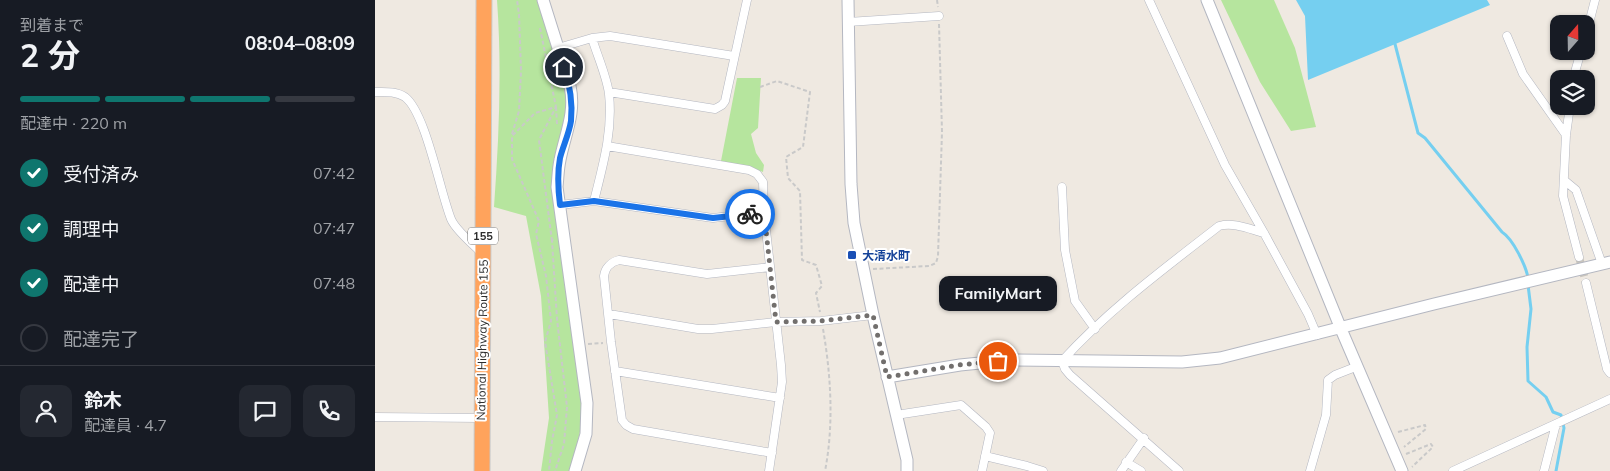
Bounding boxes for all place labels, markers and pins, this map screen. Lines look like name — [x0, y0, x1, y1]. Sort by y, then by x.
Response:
pin — [543, 46, 585, 88]
place label: 大清水町 — [862, 248, 910, 263]
marker: 大清水町 — [846, 249, 858, 261]
callout: FamilyMart — [939, 276, 1057, 311]
pin — [977, 340, 1019, 382]

